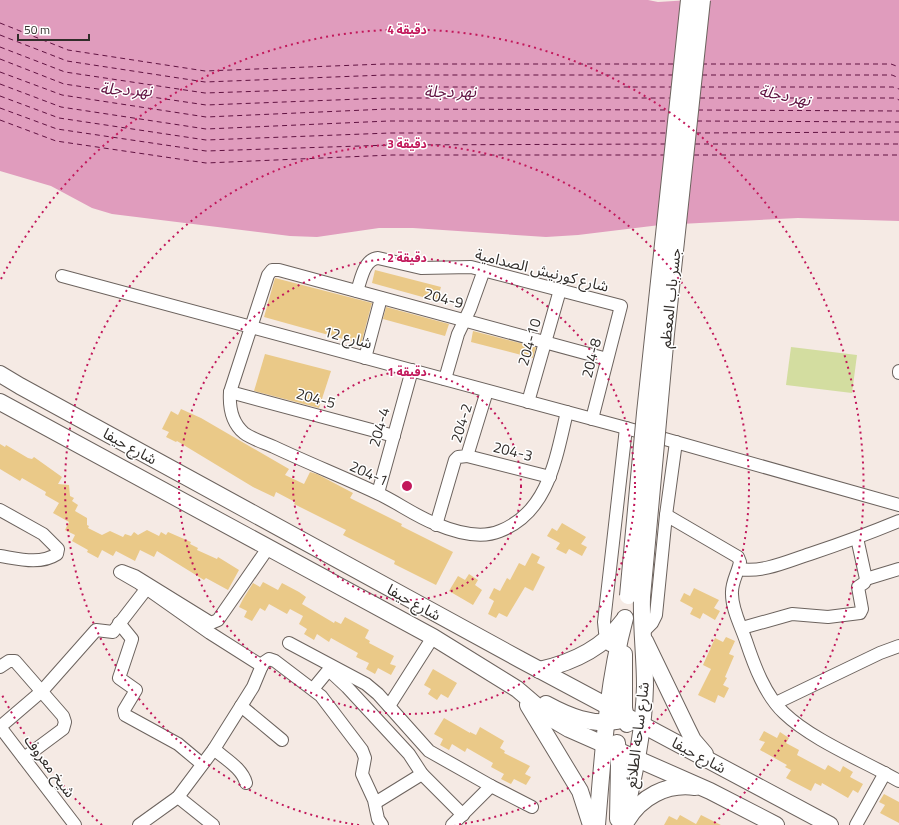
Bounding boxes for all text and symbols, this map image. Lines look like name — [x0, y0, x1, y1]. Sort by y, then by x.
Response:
scale bar — [18, 16, 89, 42]
text: 50 m — [24, 20, 50, 39]
text: 4 دقيقة — [387, 20, 427, 39]
water label: نهر دجلة — [99, 76, 154, 102]
water label: نهر دجلة — [757, 78, 814, 112]
water label: نهر دجلة — [424, 79, 477, 103]
text: 3 دقيقة — [387, 134, 427, 153]
street label: شارع كورنيش الصدامية — [473, 242, 611, 299]
street label: جسر باب المعظم — [653, 247, 687, 349]
text: 2 دقيقة — [387, 248, 427, 267]
street label: 204-9 — [422, 282, 466, 314]
street label: 204-10 — [511, 315, 547, 369]
street label: شارع 12 — [321, 320, 375, 356]
street label: 204-8 — [575, 336, 607, 380]
text: 1 دقيقة — [387, 362, 427, 381]
street label: 204-5 — [294, 382, 338, 414]
street label: 204-2 — [444, 400, 478, 446]
street label: 204-4 — [362, 405, 396, 449]
street label: شارع حيفا — [98, 422, 161, 471]
street label: 204-3 — [491, 435, 535, 467]
street label: 204-1 — [346, 454, 392, 492]
centre of rings — [400, 479, 414, 493]
street label: شارع حيفا — [382, 578, 445, 627]
street label: شارع ساحه الطلائع — [619, 680, 656, 790]
street label: شیخ معروف — [18, 730, 81, 803]
street label: شارع حيفا — [667, 731, 731, 780]

